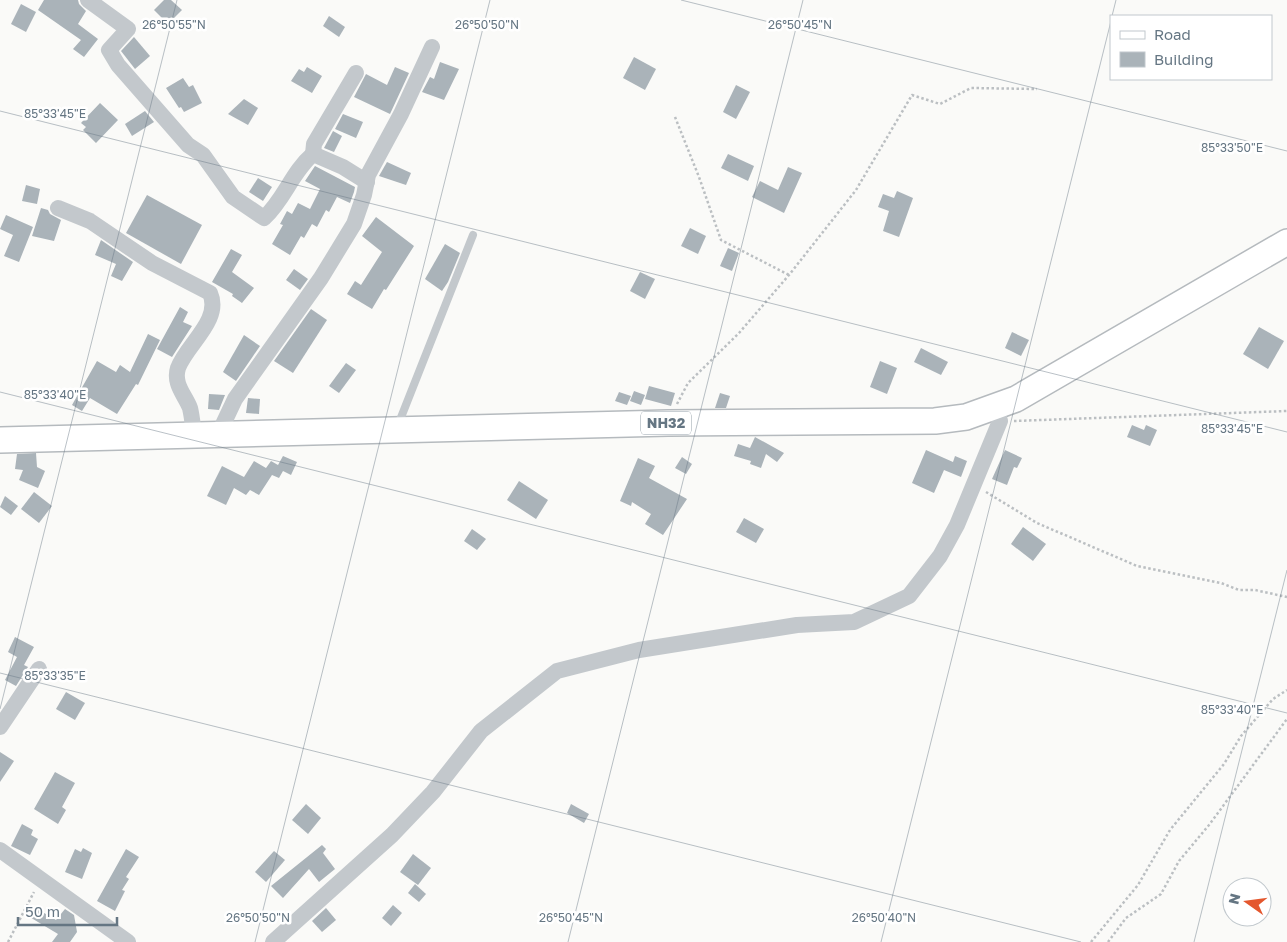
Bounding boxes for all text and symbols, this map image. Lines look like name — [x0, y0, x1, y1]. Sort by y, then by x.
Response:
legend — [1110, 15, 1272, 80]
text: 26°50'55"N — [142, 17, 206, 32]
text: 26°50'50"N — [455, 17, 519, 32]
text: 26°50'45"N — [768, 17, 832, 32]
text: Road — [1154, 25, 1191, 43]
text: Building — [1154, 50, 1214, 68]
text: 85°33'45"E — [24, 106, 86, 121]
text: 85°33'50"E — [1201, 140, 1263, 155]
text: 85°33'40"E — [24, 387, 86, 402]
road number: NH32 — [641, 412, 691, 434]
text: 85°33'45"E — [1201, 421, 1263, 436]
text: 85°33'35"E — [24, 668, 86, 683]
text: 85°33'40"E — [1201, 702, 1263, 717]
north arrow — [1222, 877, 1272, 927]
text: N — [1224, 892, 1243, 906]
scale bar — [18, 894, 116, 926]
text: 50 m — [25, 902, 60, 920]
text: 26°50'50"N — [226, 910, 290, 925]
text: 26°50'45"N — [539, 910, 603, 925]
text: 26°50'40"N — [852, 910, 916, 925]

